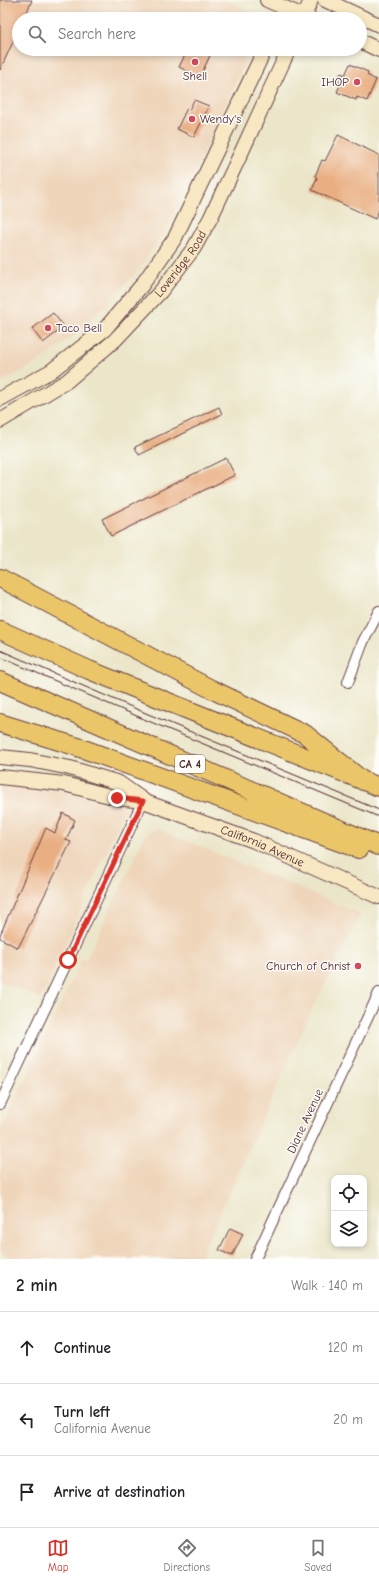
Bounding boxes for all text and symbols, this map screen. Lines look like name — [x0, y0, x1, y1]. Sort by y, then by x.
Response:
search box — [12, 12, 367, 56]
icon: search — [26, 23, 48, 45]
text: Search here — [58, 25, 136, 43]
marker: Shell — [190, 57, 200, 67]
place label: Shell — [183, 69, 207, 83]
place label: IHOP — [321, 75, 349, 89]
marker: IHOP — [352, 77, 362, 87]
place label: Wendy's — [200, 112, 241, 126]
marker: Wendy's — [187, 114, 197, 124]
street label: Loveridge Road — [152, 228, 209, 300]
place label: Taco Bell — [56, 321, 102, 335]
marker: Taco Bell — [43, 323, 53, 333]
road number: CA 4 — [175, 755, 205, 773]
route end — [108, 789, 126, 807]
street label: California Avenue — [219, 823, 306, 870]
route start — [59, 951, 77, 969]
place label: Church of Christ — [266, 959, 351, 973]
marker: Church of Christ — [353, 961, 363, 971]
street label: Diane Avenue — [284, 1086, 326, 1156]
map controls — [331, 1175, 367, 1247]
button: locate — [331, 1175, 367, 1211]
button: layers — [331, 1211, 367, 1247]
text: 2 min — [16, 1276, 57, 1295]
text: Walk · 140 m — [291, 1278, 363, 1293]
icon: ahead — [16, 1337, 38, 1359]
text: Continue — [54, 1339, 111, 1357]
text: 120 m — [328, 1340, 363, 1355]
text: Turn left — [54, 1403, 110, 1421]
icon: left — [16, 1409, 38, 1431]
text: 20 m — [333, 1412, 363, 1427]
text: California Avenue — [54, 1421, 151, 1436]
icon: arrive — [16, 1481, 38, 1503]
text: Arrive at destination — [54, 1483, 185, 1501]
tab: Map — [47, 1537, 69, 1574]
tab: Directions — [163, 1537, 210, 1574]
tab: Saved — [304, 1537, 332, 1574]

